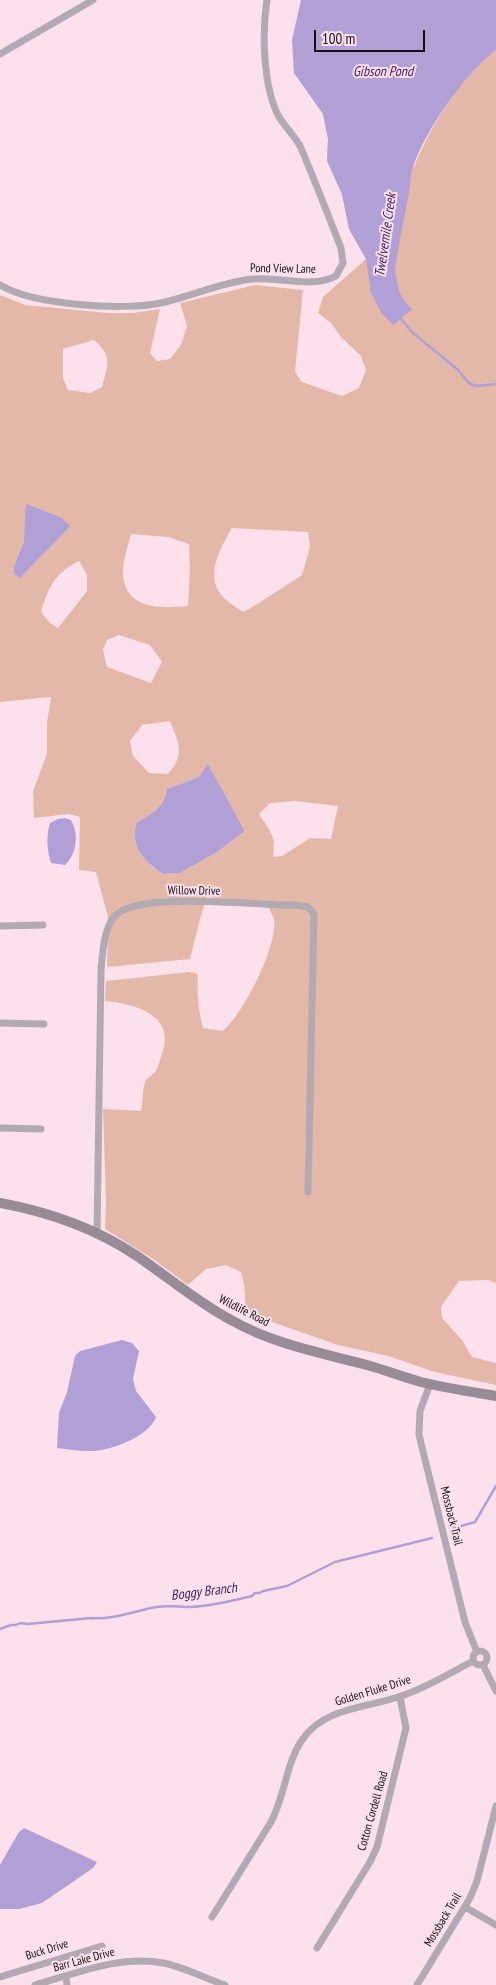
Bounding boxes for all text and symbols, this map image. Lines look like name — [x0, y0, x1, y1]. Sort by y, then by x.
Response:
scale bar — [316, 20, 427, 52]
text: 100 m — [322, 29, 355, 48]
water label: Gibson Pond — [353, 64, 413, 80]
water label: Twelvemile Creek — [372, 192, 400, 278]
street label: Pond View Lane — [250, 261, 316, 277]
street label: Willow Drive — [167, 883, 221, 899]
street label: Wildlife Road — [216, 1292, 272, 1330]
street label: Mossback Trail — [437, 1485, 465, 1547]
water label: Boggy Branch — [170, 1580, 238, 1604]
street label: Golden Fluke Drive — [333, 1673, 413, 1709]
street label: Cotton Cordell Road — [355, 1769, 391, 1853]
street label: Mossback Trail — [421, 1890, 465, 1950]
street label: Buck Drive — [24, 1937, 70, 1963]
street label: Barr Lake Drive — [52, 1945, 116, 1975]

